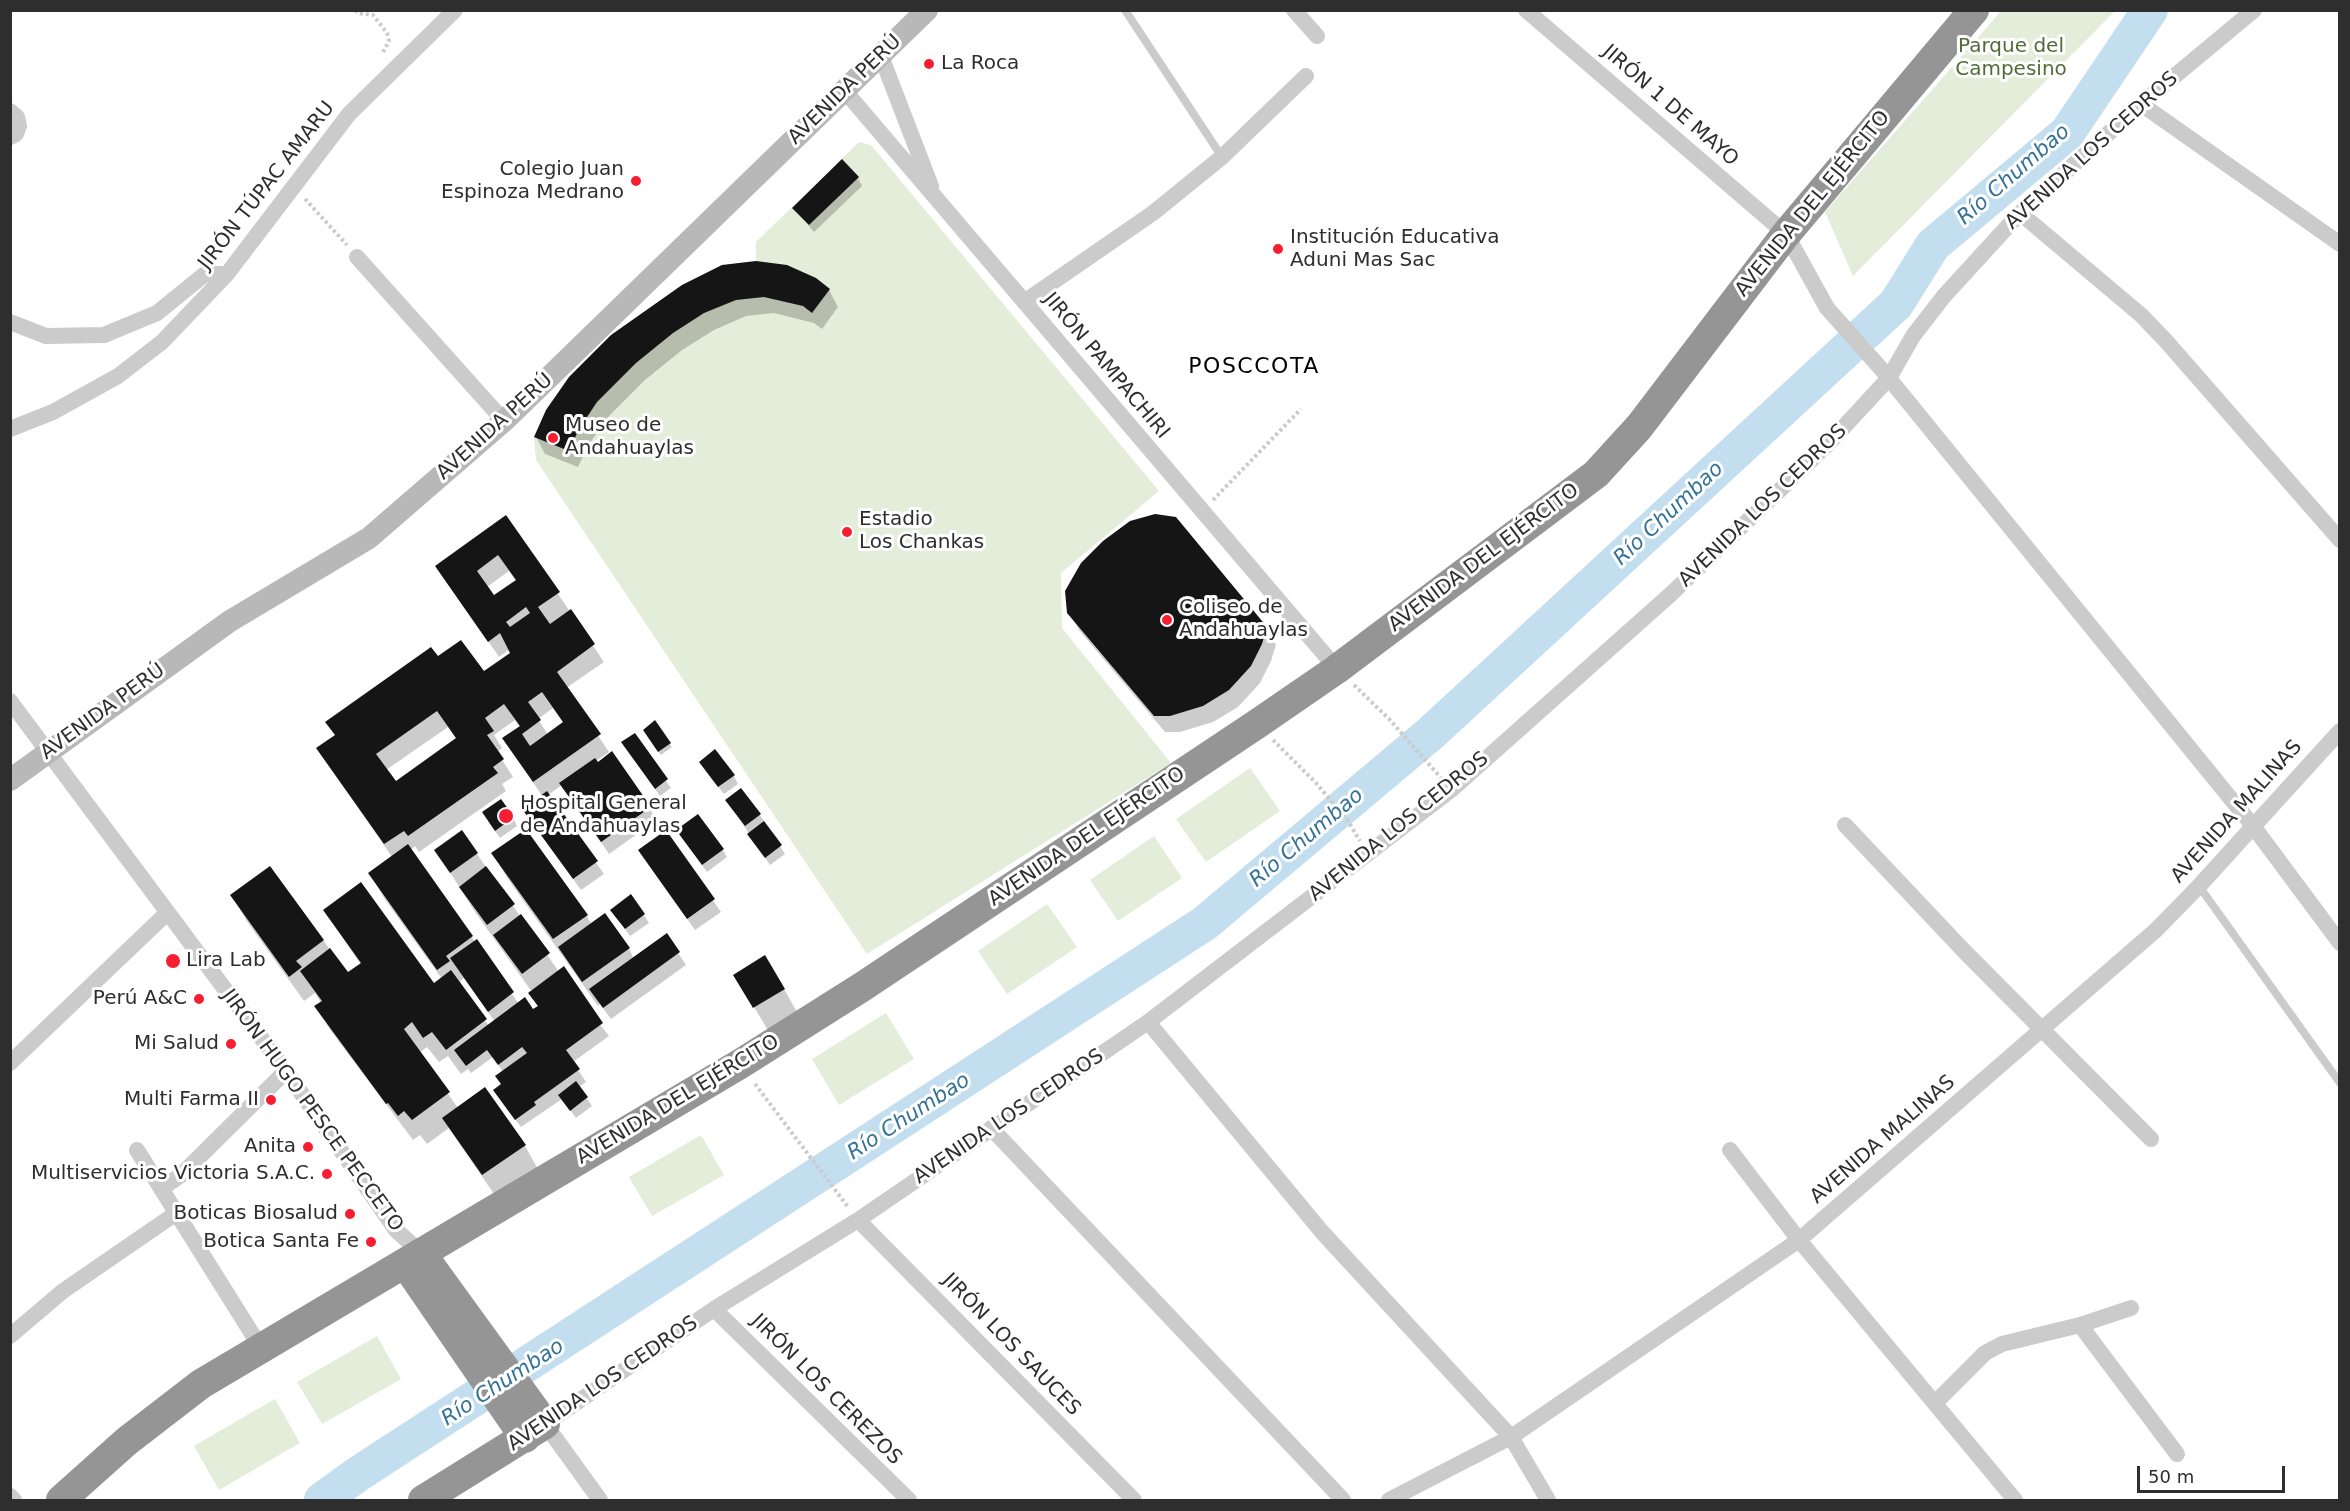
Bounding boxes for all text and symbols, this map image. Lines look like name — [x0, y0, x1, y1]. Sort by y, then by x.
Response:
street label: AVENIDA PERÚ — [783, 30, 907, 150]
park label: Parque del Campesino — [1955, 35, 2067, 82]
street label: JIRÓN 1 DE MAYO — [1597, 40, 1743, 172]
place label: La Roca — [941, 52, 1019, 76]
marker: La Roca — [922, 57, 936, 71]
street label: AVENIDA LOS CEDROS — [2001, 67, 2183, 235]
street label: JIRÓN TÚPAC AMARU — [194, 97, 340, 275]
street label: AVENIDA DEL EJÉRCITO — [1731, 106, 1895, 302]
water label: Río Chumbao — [1953, 119, 2075, 231]
place label: Colegio Juan Espinoza Medrano — [441, 158, 624, 205]
marker: Colegio Juan Espinoza Medrano — [629, 174, 643, 188]
place label: Institución Educativa Aduni Mas Sac — [1290, 226, 1499, 273]
marker: Institución Educativa Aduni Mas Sac — [1271, 242, 1285, 256]
street label: JIRÓN PAMPACHIRI — [1038, 288, 1174, 444]
district label: POSCCOTA — [1188, 354, 1320, 380]
street label: AVENIDA PERÚ — [432, 369, 558, 485]
place label: Museo de Andahuaylas — [565, 414, 694, 461]
street label: AVENIDA LOS CEDROS — [1674, 419, 1852, 593]
marker: Museo de Andahuaylas — [546, 431, 560, 445]
water label: Río Chumbao — [1609, 457, 1729, 571]
street label: AVENIDA DEL EJÉRCITO — [1384, 479, 1584, 637]
place label: Estadio Los Chankas — [859, 508, 984, 555]
marker: Estadio Los Chankas — [840, 525, 854, 539]
place label: Coliseo de Andahuaylas — [1179, 596, 1308, 643]
marker: Coliseo de Andahuaylas — [1160, 613, 1174, 627]
street label: AVENIDA PERÚ — [36, 659, 170, 765]
street label: AVENIDA MALINAS — [2167, 736, 2307, 888]
street label: AVENIDA LOS CEDROS — [1304, 747, 1494, 907]
street label: AVENIDA DEL EJÉRCITO — [984, 762, 1190, 912]
water label: Río Chumbao — [1245, 783, 1369, 893]
place label: Hospital General de Andahuaylas — [520, 792, 687, 839]
marker: Hospital General de Andahuaylas — [497, 807, 515, 825]
place label: Lira Lab — [186, 949, 266, 973]
marker: Lira Lab — [164, 952, 182, 970]
street label: JIRÓN HUGO PESCE PECCETO — [216, 985, 408, 1237]
place label: Perú A&C — [93, 987, 187, 1011]
marker: Perú A&C — [192, 992, 206, 1006]
street label: AVENIDA DEL EJÉRCITO — [572, 1030, 784, 1170]
place label: Mi Salud — [134, 1032, 219, 1056]
marker: Mi Salud — [224, 1037, 238, 1051]
street label: AVENIDA LOS CEDROS — [909, 1044, 1109, 1190]
water label: Río Chumbao — [843, 1068, 975, 1166]
street label: AVENIDA MALINAS — [1806, 1071, 1960, 1209]
place label: Multi Farma II — [124, 1088, 259, 1112]
marker: Multi Farma II — [264, 1093, 278, 1107]
place label: Anita — [244, 1135, 296, 1159]
marker: Anita — [301, 1140, 315, 1154]
place label: Multiservicios Victoria S.A.C. — [31, 1162, 315, 1186]
marker: Multiservicios Victoria S.A.C. — [320, 1167, 334, 1181]
place label: Boticas Biosalud — [173, 1202, 338, 1226]
marker: Boticas Biosalud — [343, 1207, 357, 1221]
place label: Botica Santa Fe — [203, 1230, 359, 1254]
marker: Botica Santa Fe — [364, 1235, 378, 1249]
street label: JIRÓN LOS SAUCES — [937, 1269, 1085, 1421]
street label: JIRÓN LOS CEREZOS — [746, 1310, 906, 1470]
street label: AVENIDA LOS CEDROS — [503, 1311, 703, 1457]
water label: Río Chumbao — [437, 1334, 569, 1432]
scale bar — [2140, 1454, 2288, 1492]
text: 50 m — [2148, 1466, 2194, 1487]

